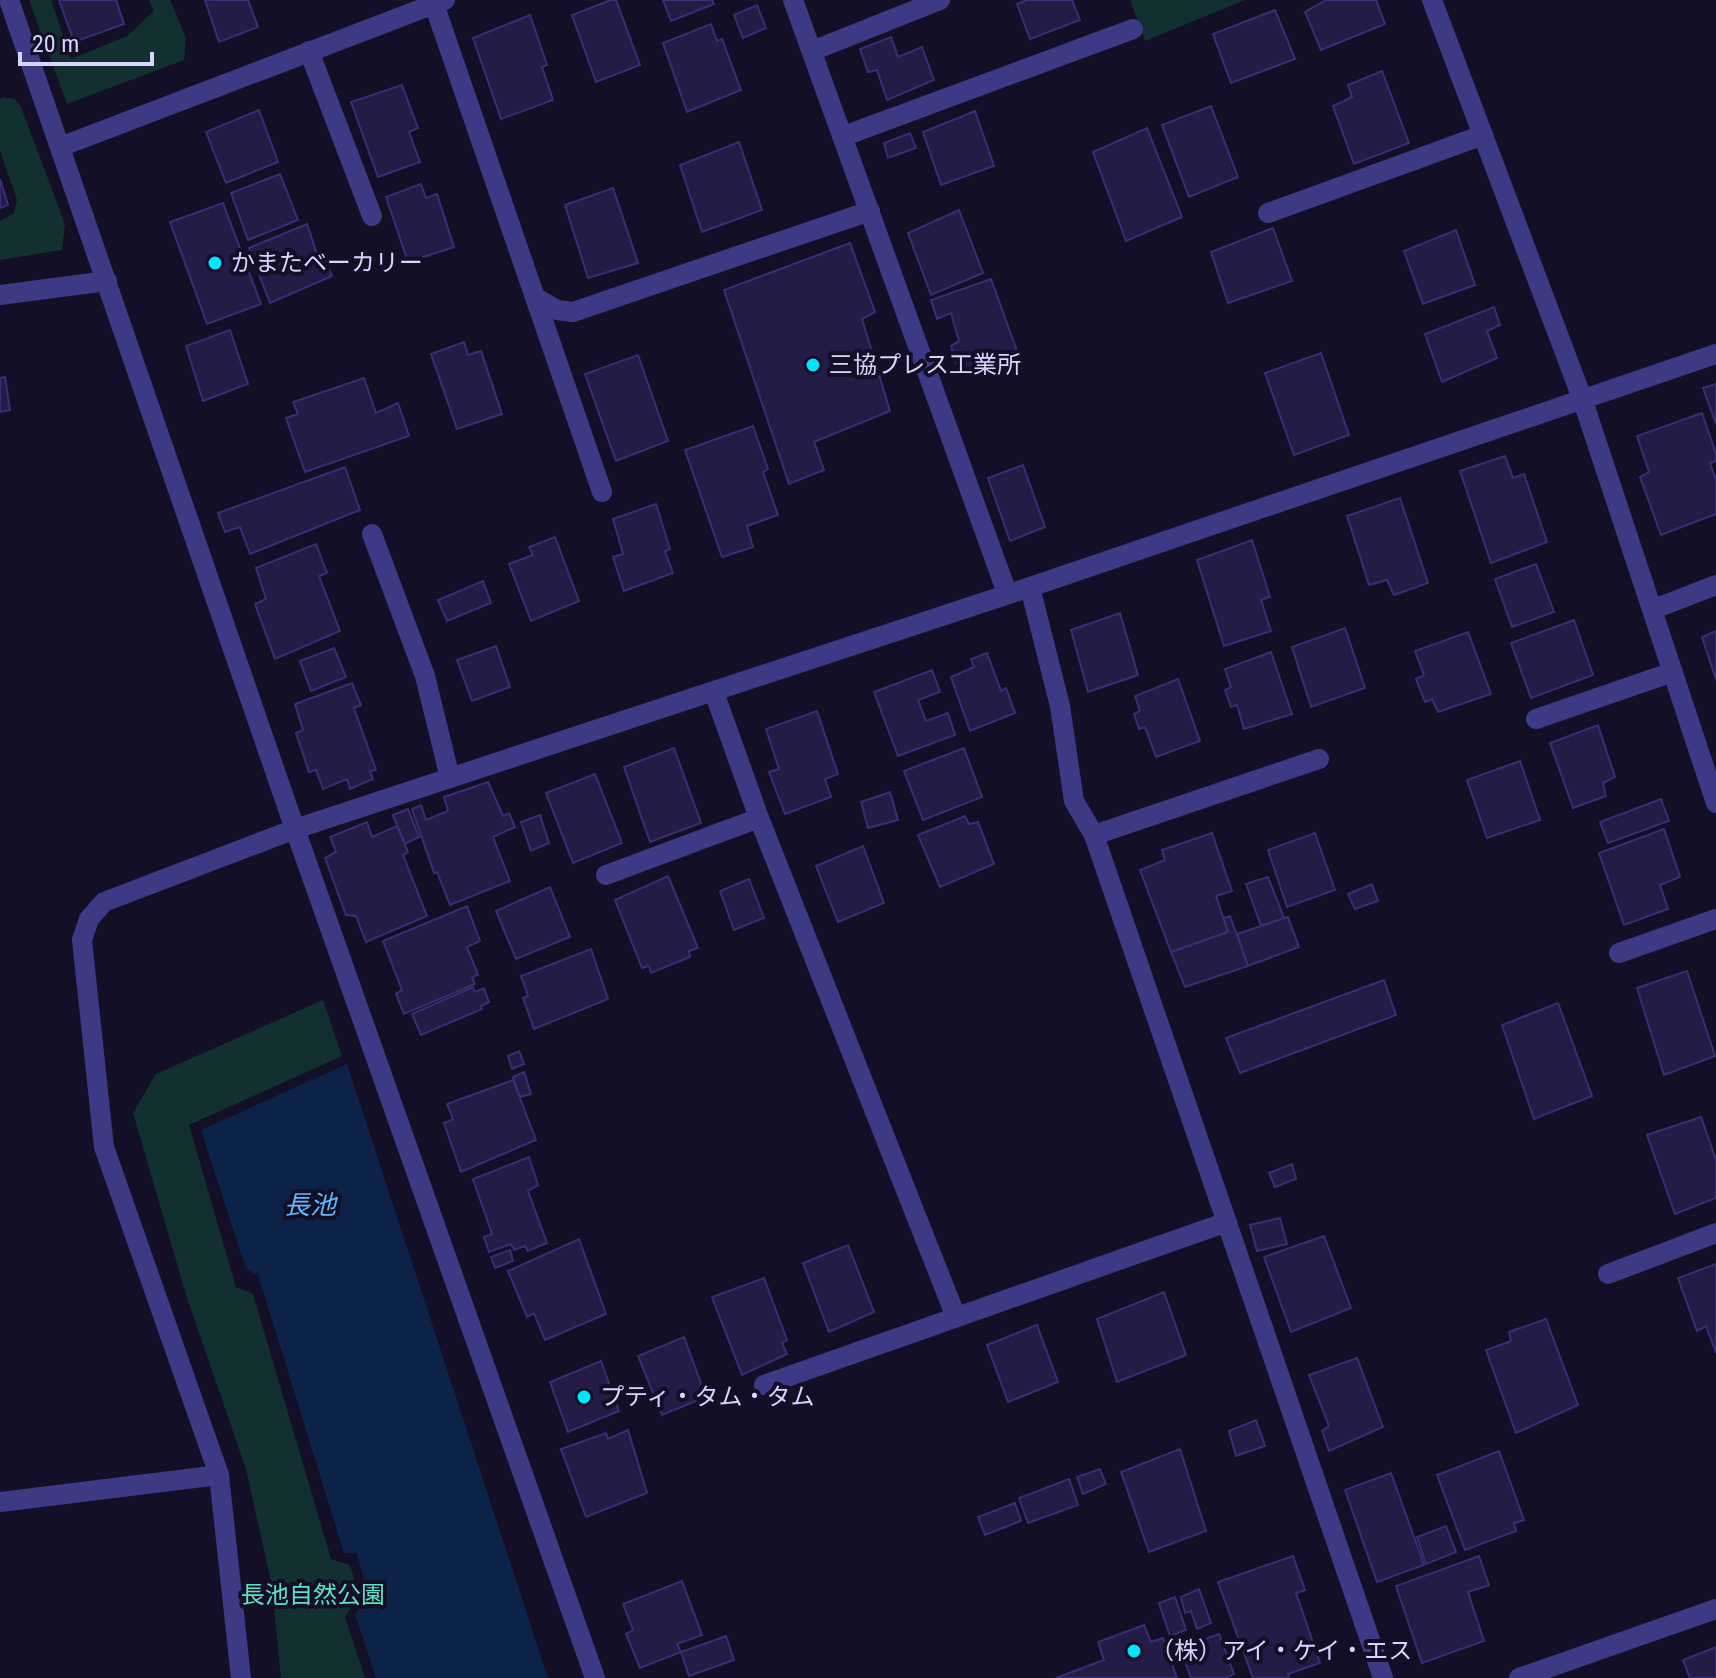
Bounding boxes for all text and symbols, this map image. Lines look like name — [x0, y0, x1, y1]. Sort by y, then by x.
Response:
scale bar — [20, 16, 152, 66]
text: 20 m — [32, 30, 79, 58]
place label: かまたベーカリー — [231, 249, 423, 277]
marker: かまたベーカリー — [206, 254, 224, 272]
place label: 三協プレス工業所 — [829, 351, 1021, 379]
marker: 三協プレス工業所 — [804, 356, 822, 374]
water label: 長池 — [284, 1190, 339, 1220]
place label: プティ・タム・タム — [600, 1383, 815, 1411]
marker: プティ・タム・タム — [575, 1388, 593, 1406]
park label: 長池自然公園 — [241, 1581, 385, 1609]
place label: （株）アイ・ケイ・エス — [1150, 1637, 1412, 1665]
marker: （株）アイ・ケイ・エス — [1125, 1642, 1143, 1660]

